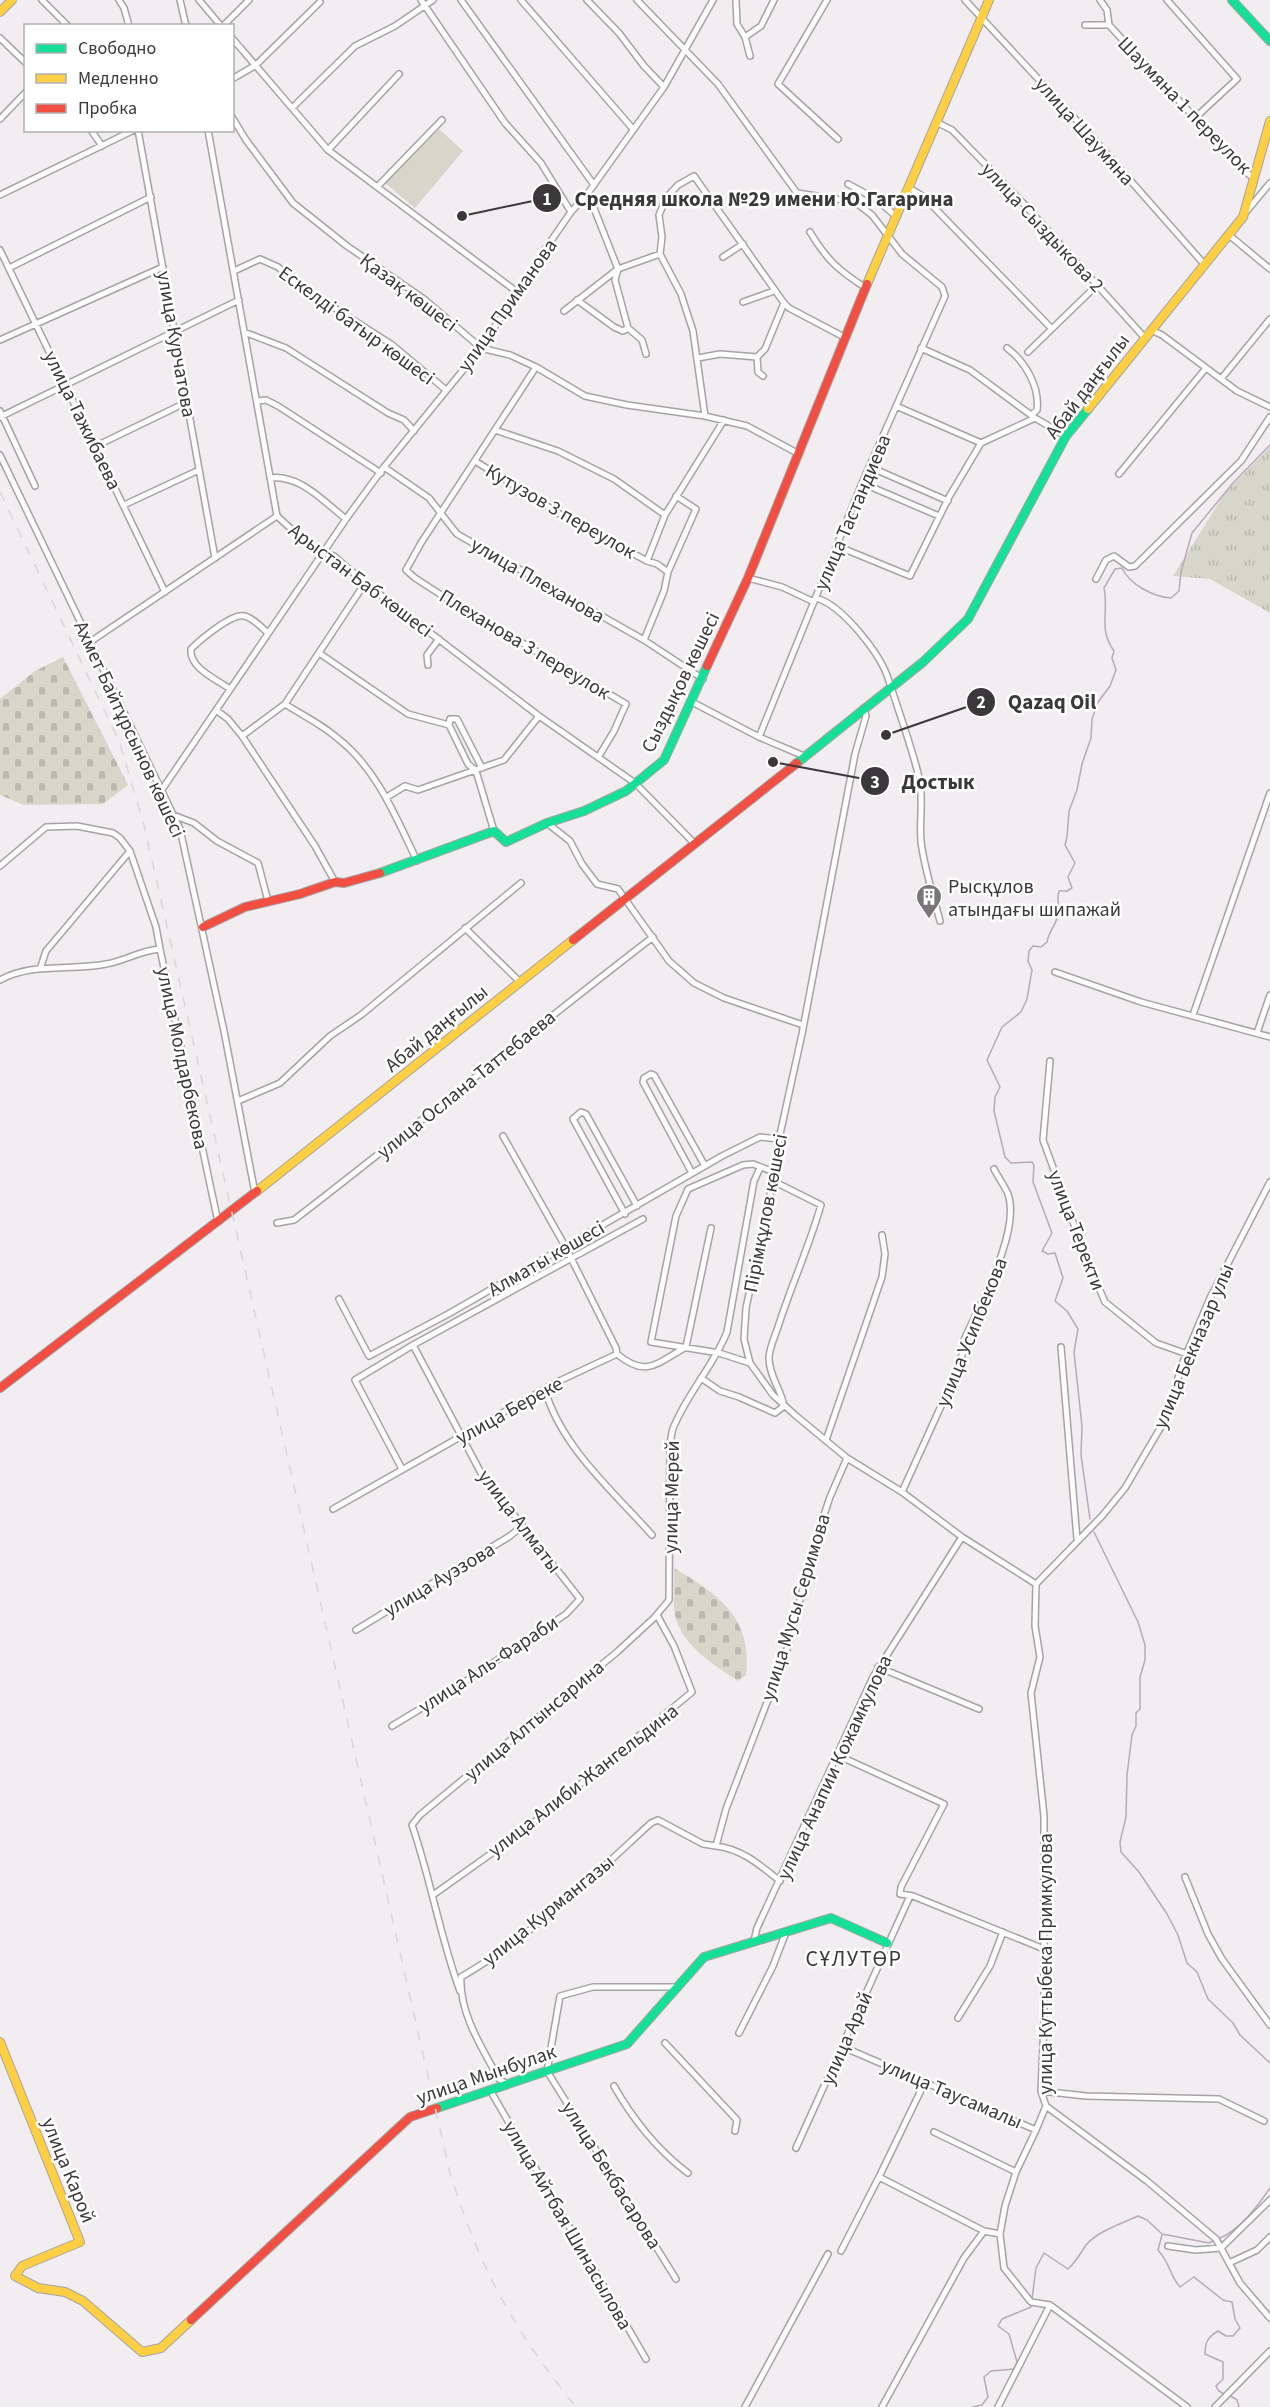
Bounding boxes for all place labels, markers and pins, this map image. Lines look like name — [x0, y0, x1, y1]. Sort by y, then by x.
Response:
callout: Средняя школа №29 имени Ю.Гагарина — [532, 179, 965, 218]
callout: Qazaq Oil — [966, 683, 1108, 722]
callout: Достык — [860, 762, 987, 801]
place label: Рысқұлов атындағы шипажай — [948, 873, 1121, 924]
building icon: Рысқұлов атындағы шипажай — [914, 882, 944, 920]

